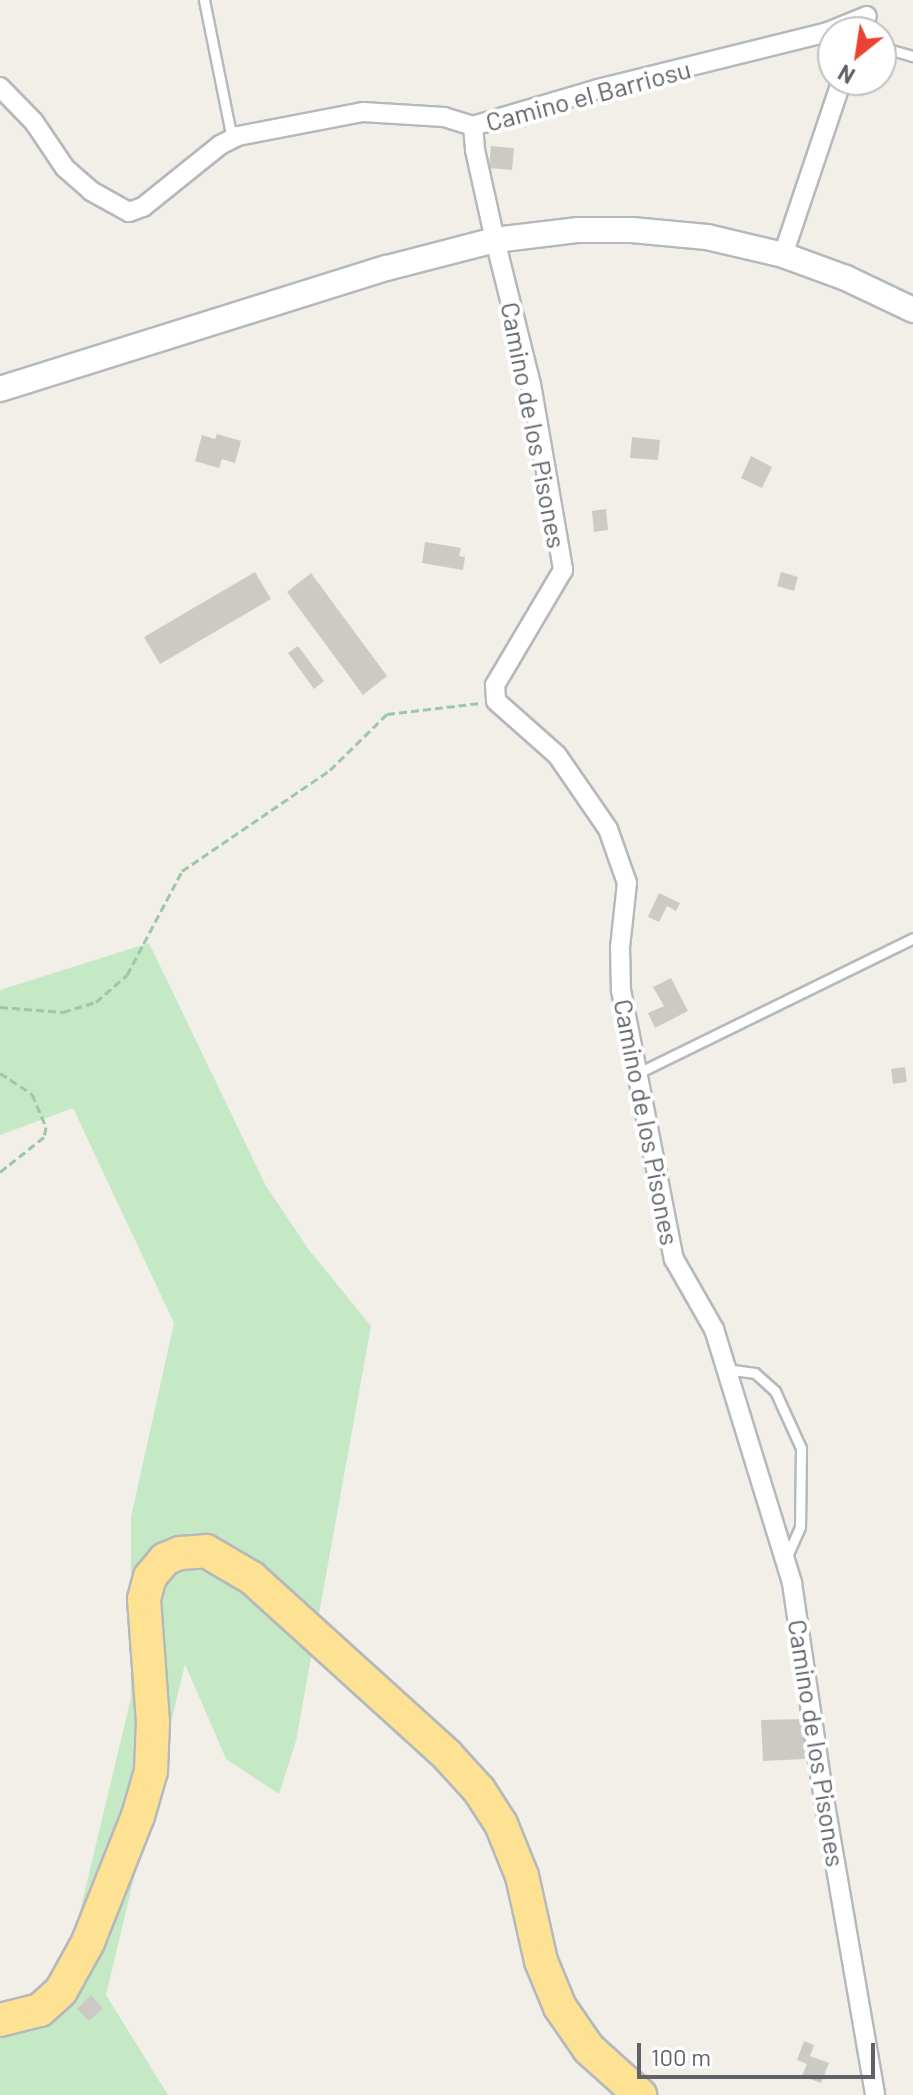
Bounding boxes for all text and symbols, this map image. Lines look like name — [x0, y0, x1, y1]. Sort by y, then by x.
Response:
north arrow — [817, 16, 897, 96]
street label: Camino el Barriosu — [482, 53, 694, 137]
text: N — [833, 60, 859, 90]
street label: Camino de los Pisones — [495, 299, 573, 551]
street label: Camino de los Pisones — [608, 996, 686, 1248]
street label: Camino de los Pisones — [782, 1617, 852, 1869]
scale bar — [641, 2027, 879, 2077]
text: 100 m — [651, 2042, 711, 2071]

